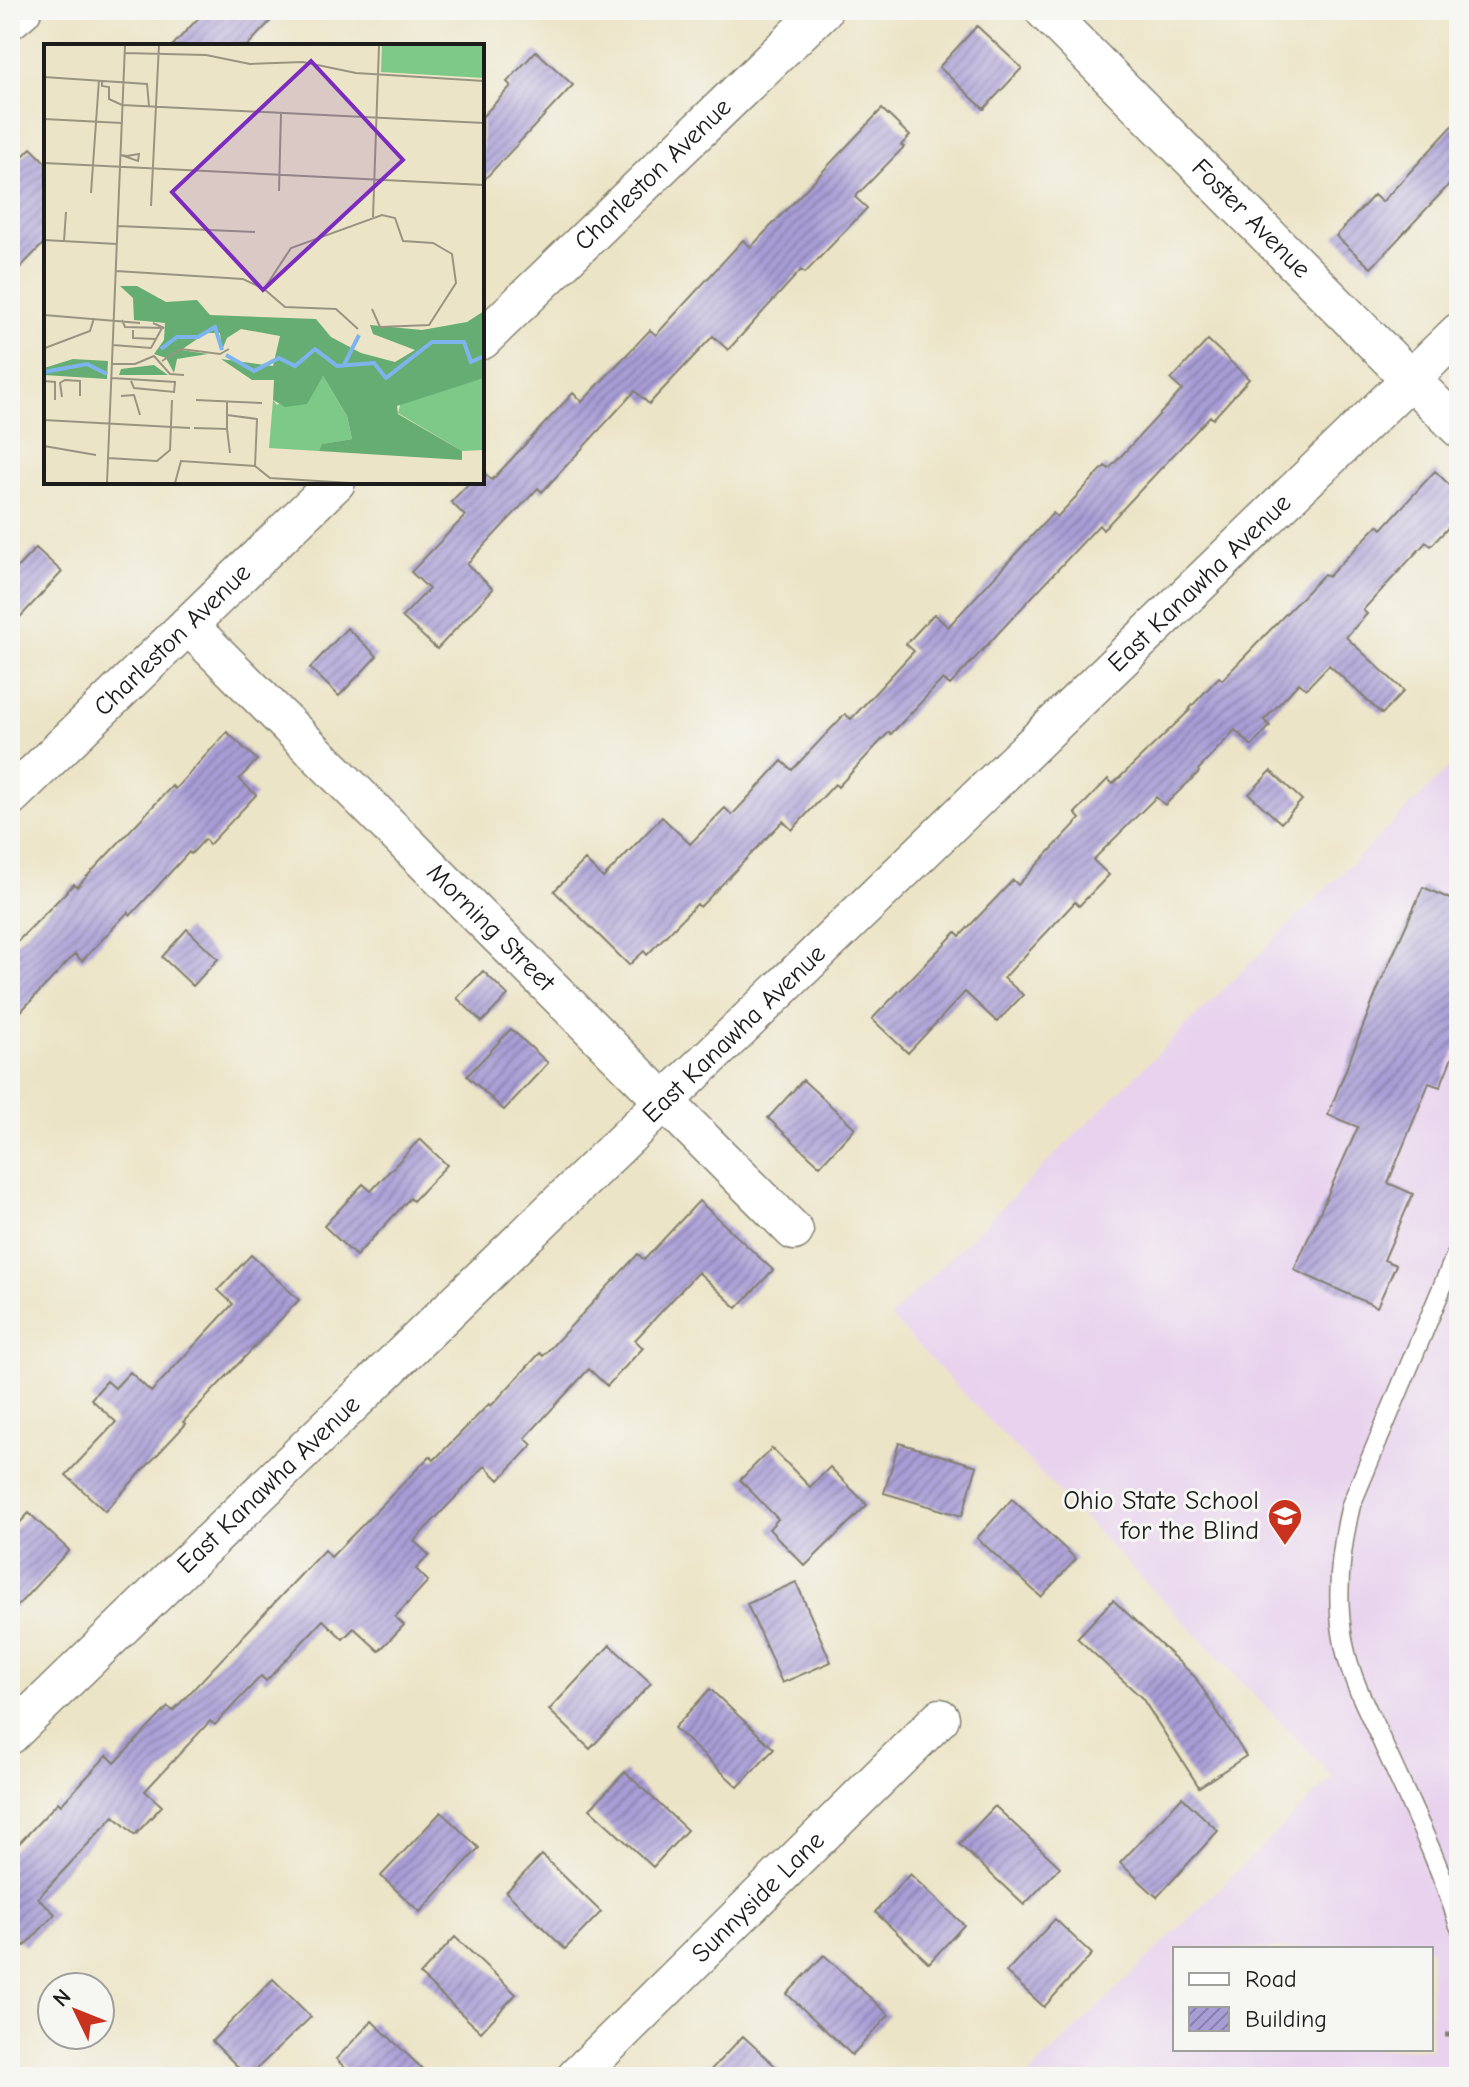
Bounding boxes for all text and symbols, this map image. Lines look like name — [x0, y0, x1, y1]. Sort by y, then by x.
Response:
inset map — [44, 44, 484, 484]
street label: Charleston Avenue — [569, 92, 737, 257]
street label: Foster Avenue — [1186, 153, 1317, 285]
street label: East Kanawha Avenue — [1102, 488, 1297, 678]
street label: Charleston Avenue — [88, 558, 257, 722]
street label: Morning Street — [421, 858, 562, 999]
street label: East Kanawha Avenue — [637, 939, 832, 1129]
street label: East Kanawha Avenue — [171, 1389, 366, 1580]
place label: Ohio State School for the Blind — [1063, 1486, 1259, 1546]
school or university icon: Ohio State School for the Blind — [1266, 1497, 1304, 1547]
street label: Sunnyside Lane — [686, 1826, 831, 1969]
legend — [1173, 1947, 1433, 2051]
text: Road — [1245, 1965, 1297, 1993]
north arrow — [36, 1971, 116, 2051]
text: N — [48, 1984, 77, 2012]
text: Building — [1245, 2005, 1327, 2033]

